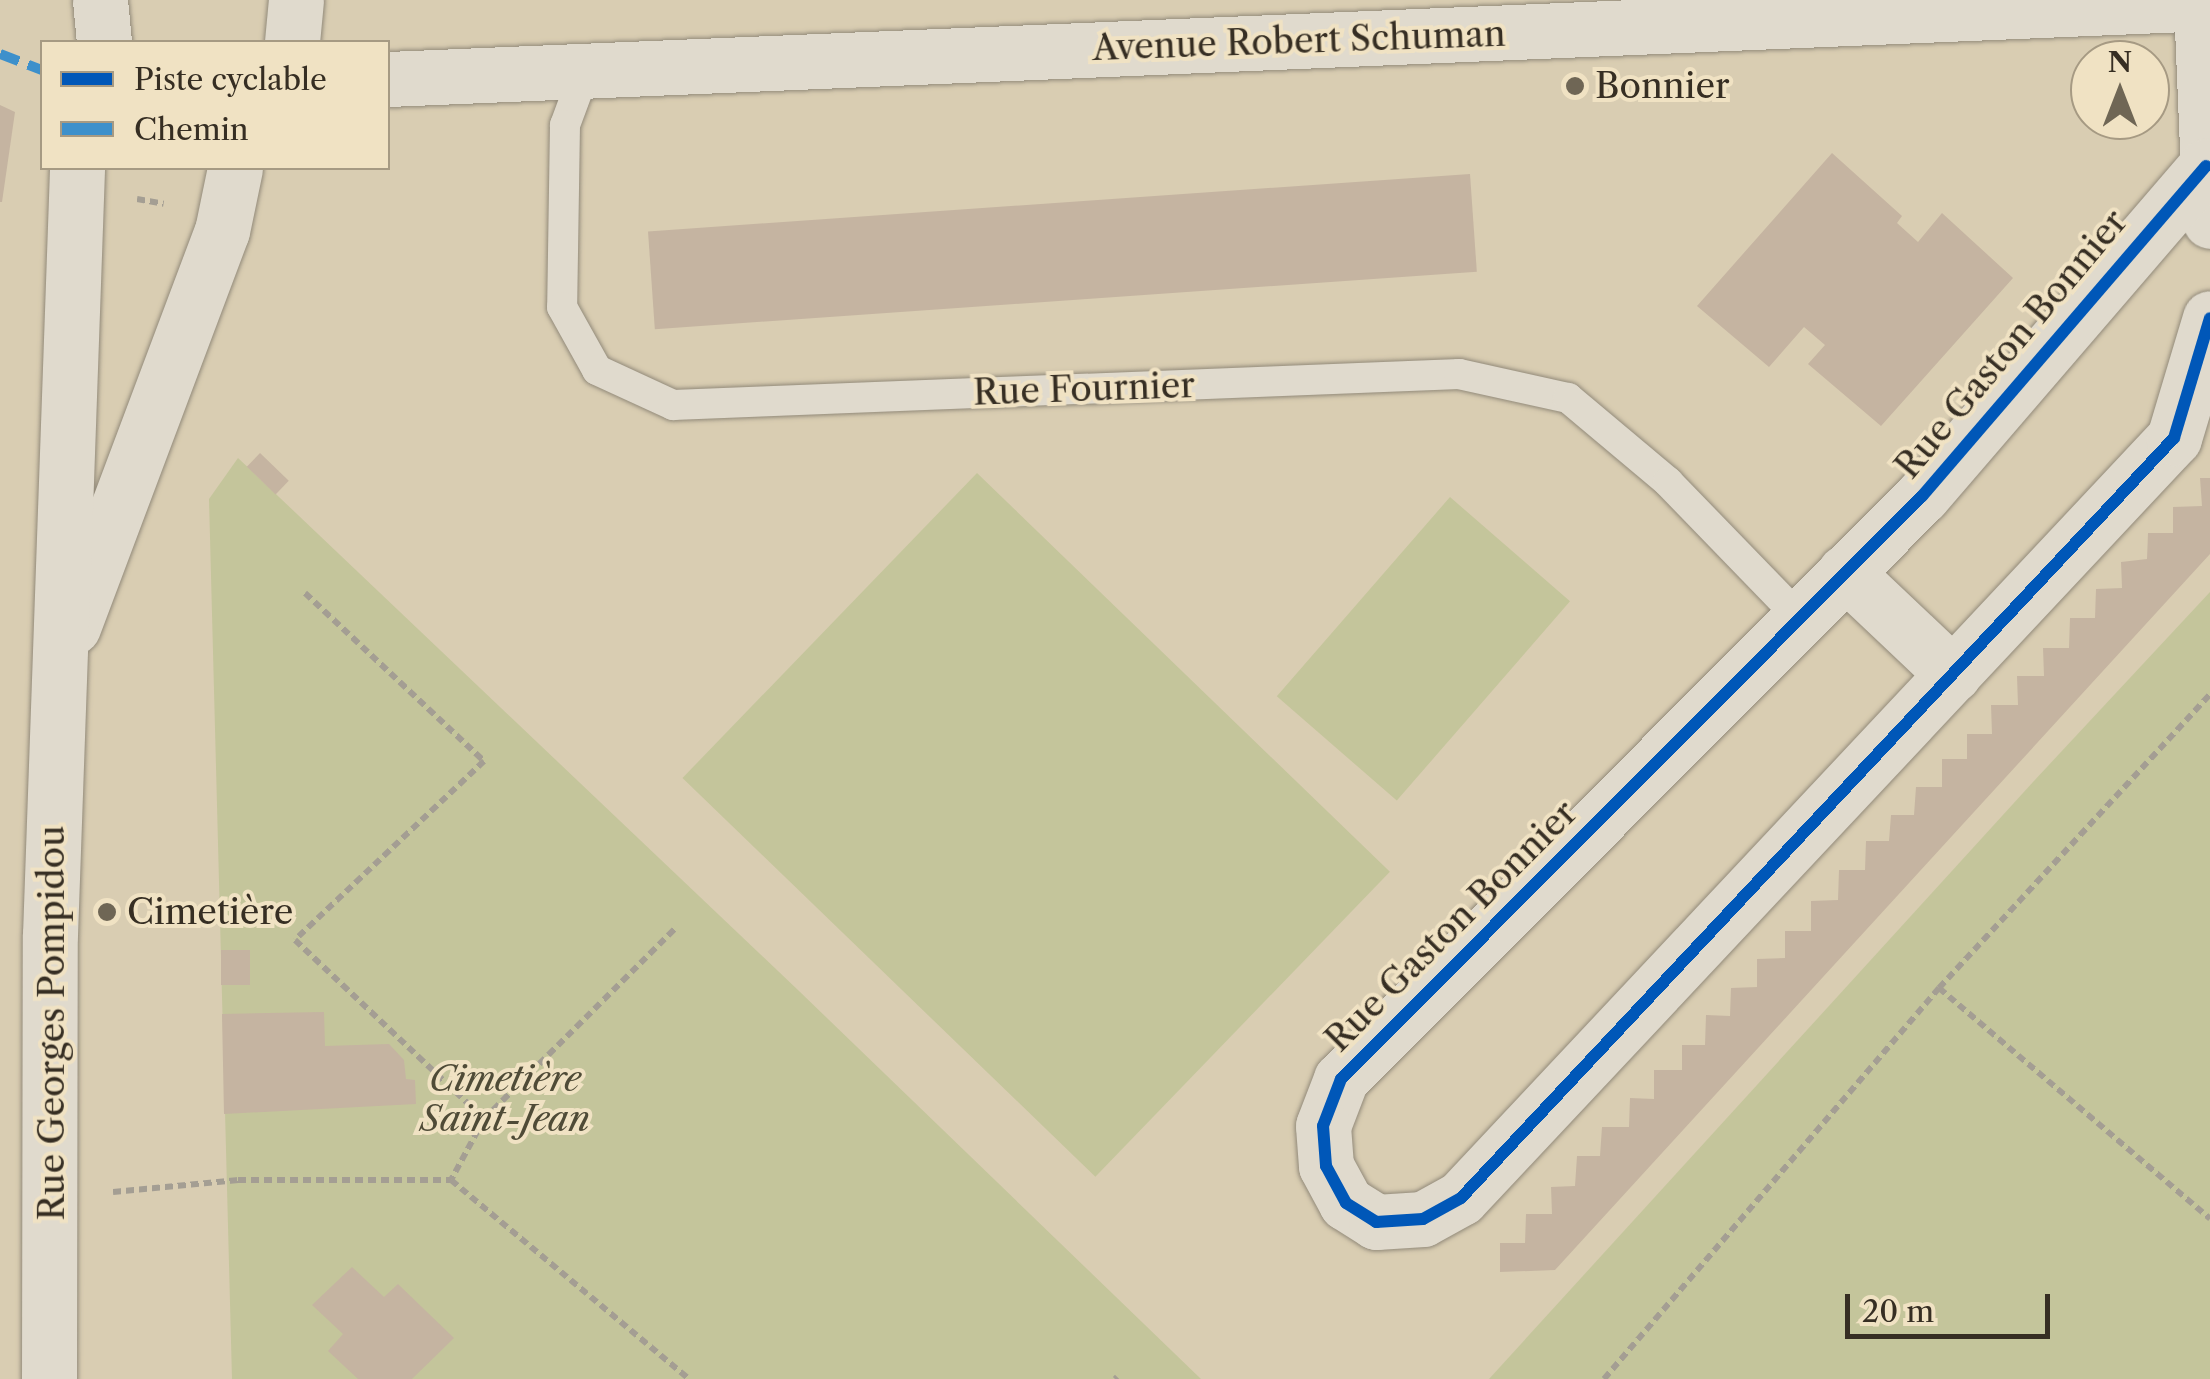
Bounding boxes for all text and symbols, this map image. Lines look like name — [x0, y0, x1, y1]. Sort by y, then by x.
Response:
street label: Avenue Robert Schuman — [1092, 13, 1506, 69]
legend — [40, 40, 390, 170]
north arrow — [2070, 40, 2170, 140]
text: N — [2108, 45, 2132, 79]
text: Piste cyclable — [134, 61, 327, 98]
place label: Bonnier — [1595, 65, 1730, 107]
marker: Bonnier — [1564, 75, 1586, 97]
text: Chemin — [134, 111, 249, 148]
street label: Rue Gaston Bonnier — [1886, 201, 2136, 487]
street label: Rue Fournier — [972, 364, 1196, 414]
street label: Rue Gaston Bonnier — [1317, 792, 1585, 1060]
street label: Rue Georges Pompidou — [31, 825, 73, 1221]
place label: Cimetière — [127, 891, 293, 933]
marker: Cimetière — [96, 901, 118, 923]
park label: Cimetière Saint-Jean — [420, 1058, 590, 1140]
scale bar — [1850, 1274, 2055, 1336]
text: 20 m — [1862, 1293, 1934, 1330]

